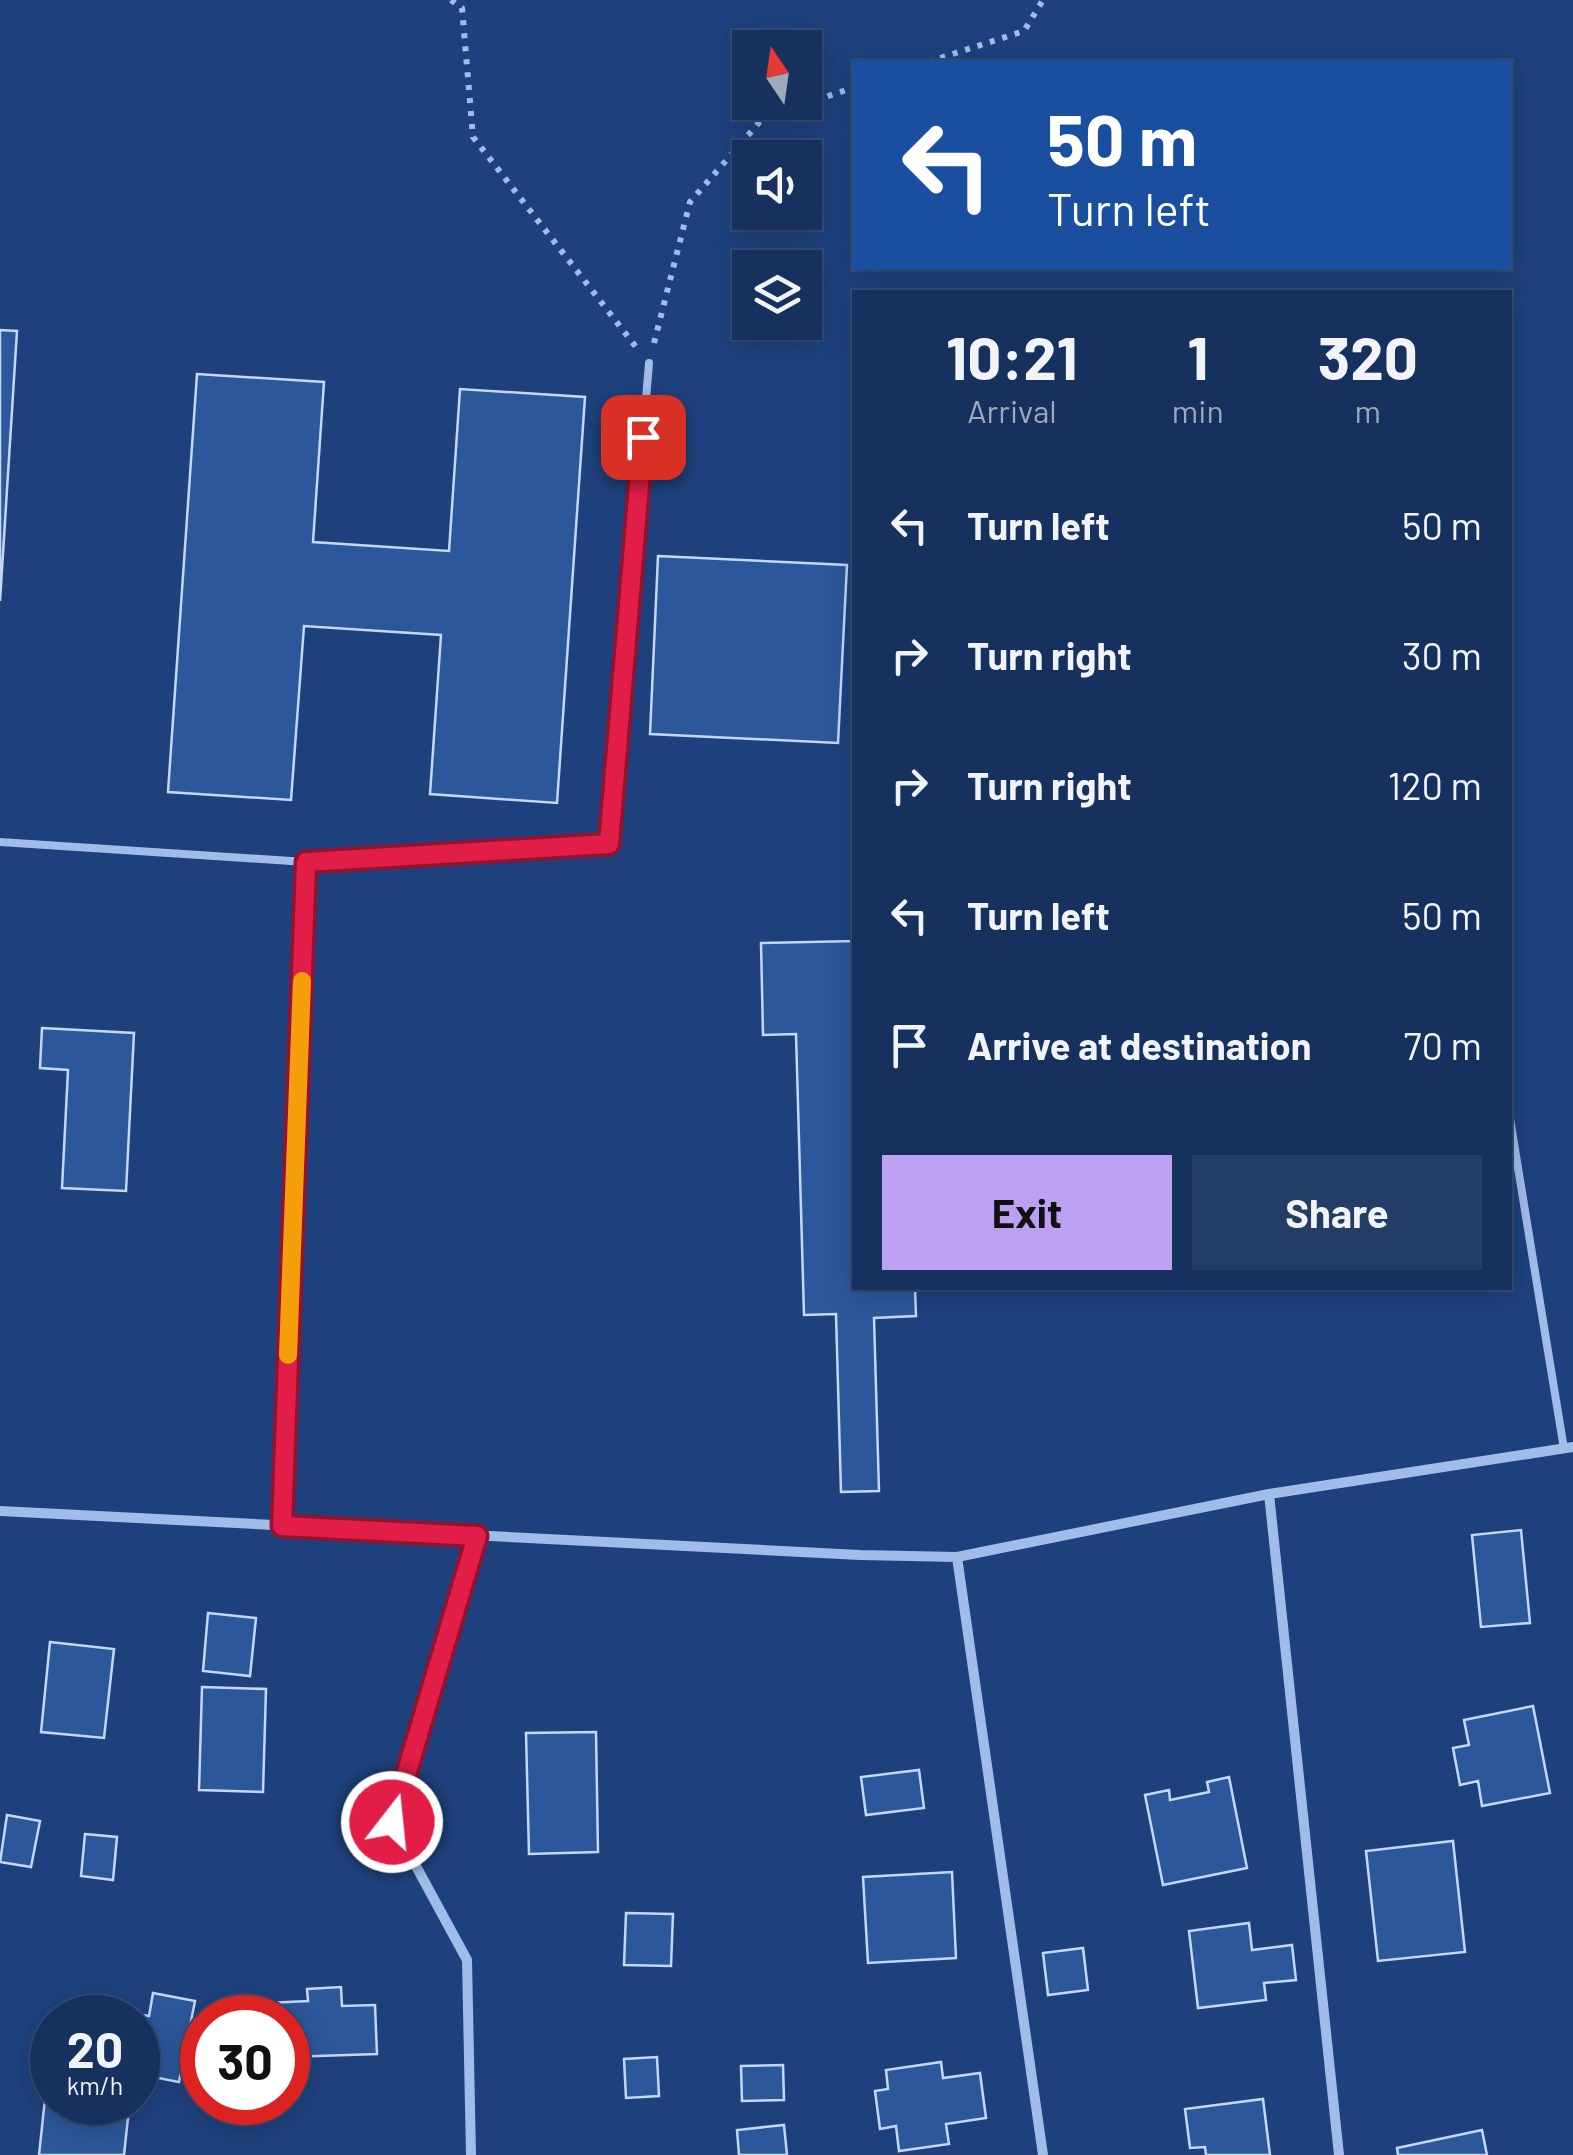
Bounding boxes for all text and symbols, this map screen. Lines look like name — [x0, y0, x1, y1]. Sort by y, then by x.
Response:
north arrow — [732, 30, 822, 120]
map controls — [732, 30, 822, 340]
text: 50 m — [1047, 96, 1197, 180]
icon: left — [882, 100, 1012, 230]
button: sound — [732, 140, 822, 230]
text: Turn left — [1047, 181, 1211, 235]
button: layers — [732, 250, 822, 340]
text: 10:21 — [946, 320, 1078, 392]
text: 1 — [1187, 320, 1208, 392]
text: 320 — [1318, 320, 1418, 392]
text: Arrival — [967, 391, 1057, 429]
text: min — [1172, 391, 1224, 429]
text: m — [1355, 391, 1381, 429]
pin — [601, 395, 686, 480]
icon: arrive — [616, 410, 671, 465]
icon: left — [882, 498, 937, 553]
text: Turn left — [967, 502, 1110, 548]
text: 50 m — [1402, 502, 1482, 548]
icon: right — [882, 628, 937, 683]
text: Turn right — [967, 632, 1132, 678]
text: 30 m — [1402, 632, 1482, 678]
icon: right — [882, 758, 937, 813]
text: Turn right — [967, 762, 1132, 808]
text: 120 m — [1388, 762, 1482, 808]
icon: left — [882, 888, 937, 943]
text: Turn left — [967, 892, 1110, 938]
text: 50 m — [1402, 892, 1482, 938]
icon: arrive — [882, 1018, 937, 1073]
text: Arrive at destination — [967, 1022, 1312, 1068]
text: 70 m — [1404, 1022, 1482, 1068]
button: Exit — [882, 1155, 1172, 1270]
button: Share — [1192, 1155, 1482, 1270]
position arrow — [340, 1770, 444, 1874]
speed limit sign: 30 — [180, 1995, 310, 2125]
text: 20 — [67, 2018, 123, 2078]
text: km/h — [67, 2070, 123, 2100]

